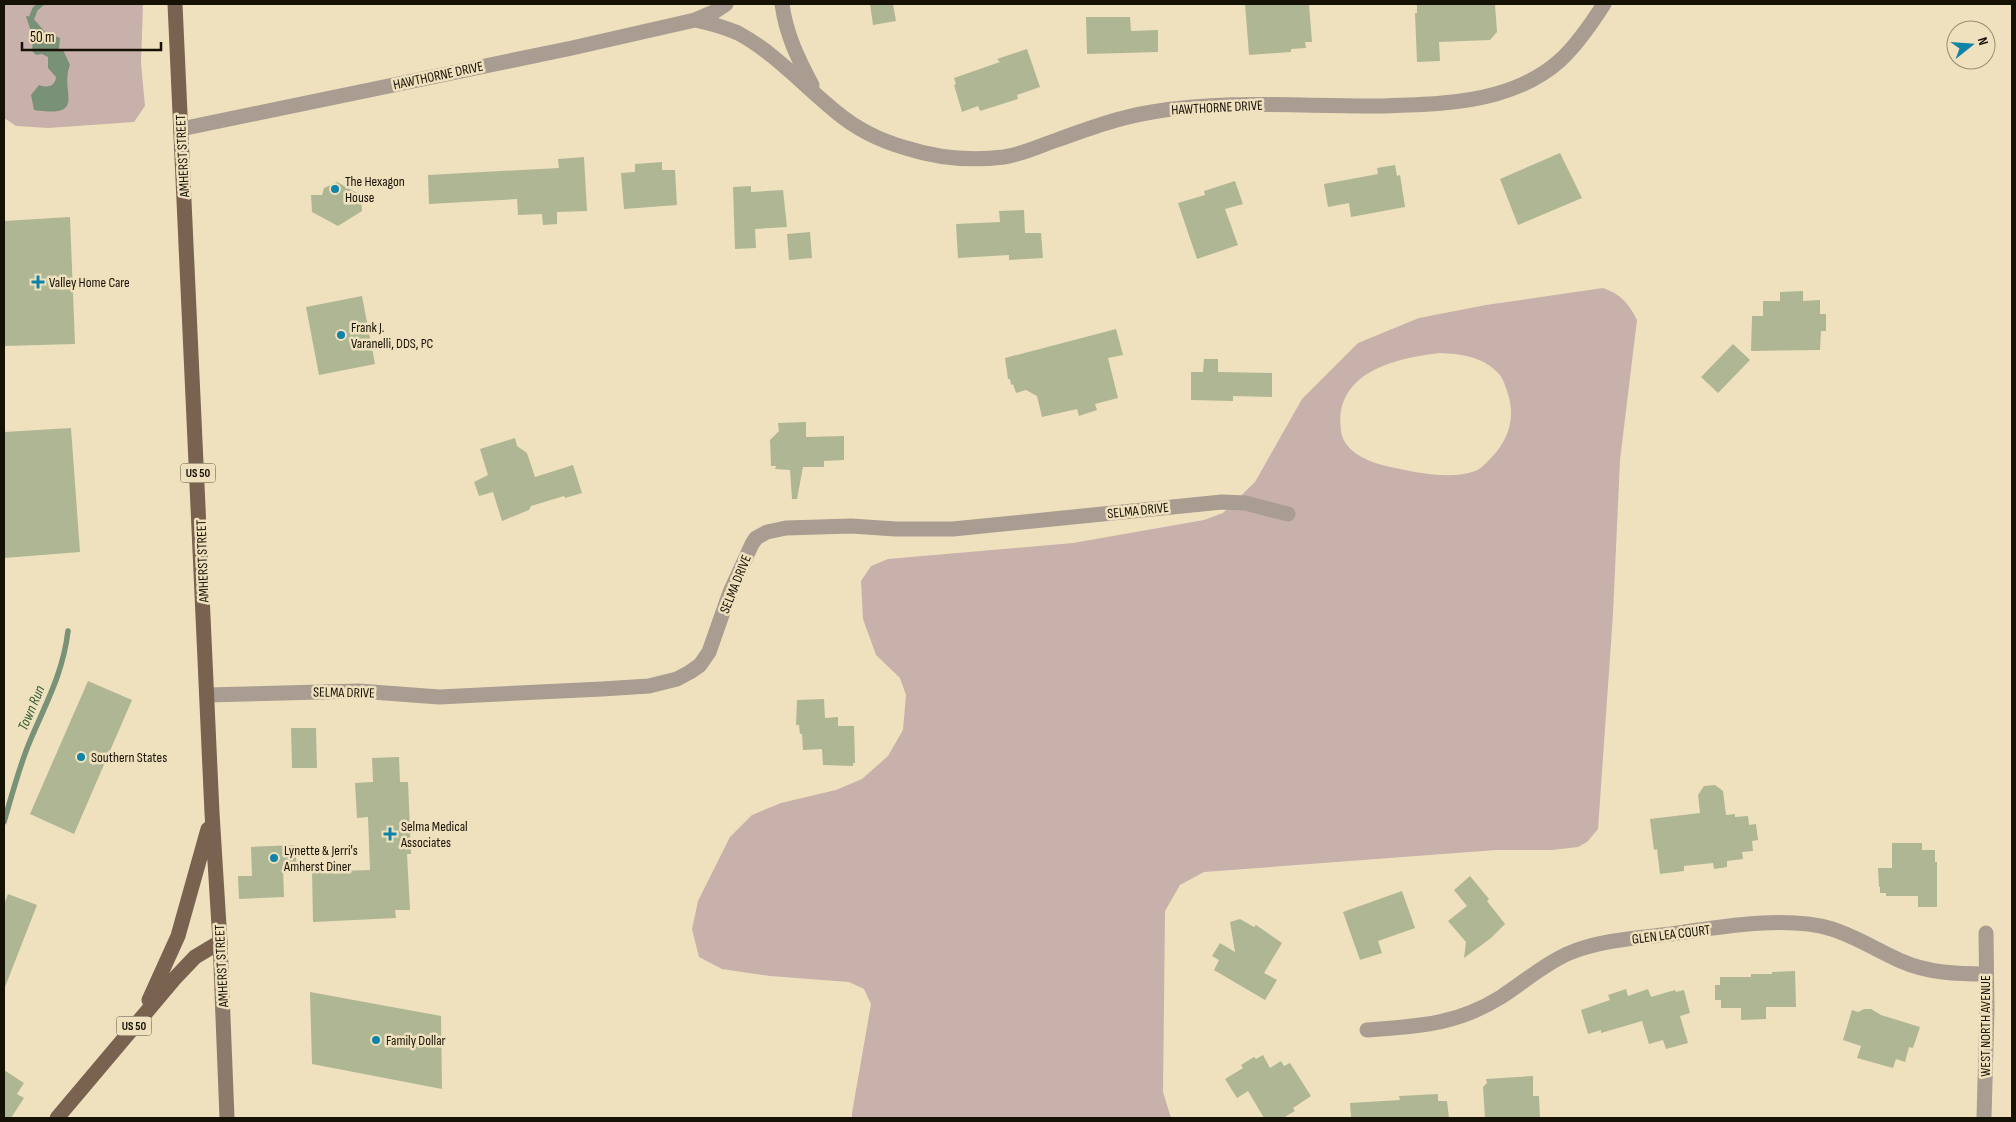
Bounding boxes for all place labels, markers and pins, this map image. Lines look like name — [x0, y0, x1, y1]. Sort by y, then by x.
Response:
place label: The Hexagon House — [345, 173, 405, 206]
marker: The Hexagon House — [329, 183, 341, 195]
place label: Valley Home Care — [49, 274, 130, 291]
marker: Valley Home Care — [31, 275, 45, 289]
place label: Frank J. Varanelli, DDS, PC — [351, 319, 434, 352]
marker: Frank J. Varanelli, DDS, PC — [335, 329, 347, 341]
place label: Southern States — [91, 749, 167, 766]
marker: Southern States — [75, 751, 87, 763]
place label: Selma Medical Associates — [400, 818, 468, 851]
marker: Selma Medical Associates — [383, 827, 397, 841]
place label: Lynette & Jerri's Amherst Diner — [283, 842, 358, 875]
marker: Lynette & Jerri's Amherst Diner — [268, 852, 280, 864]
place label: Family Dollar — [386, 1032, 446, 1049]
marker: Family Dollar — [370, 1034, 382, 1046]

